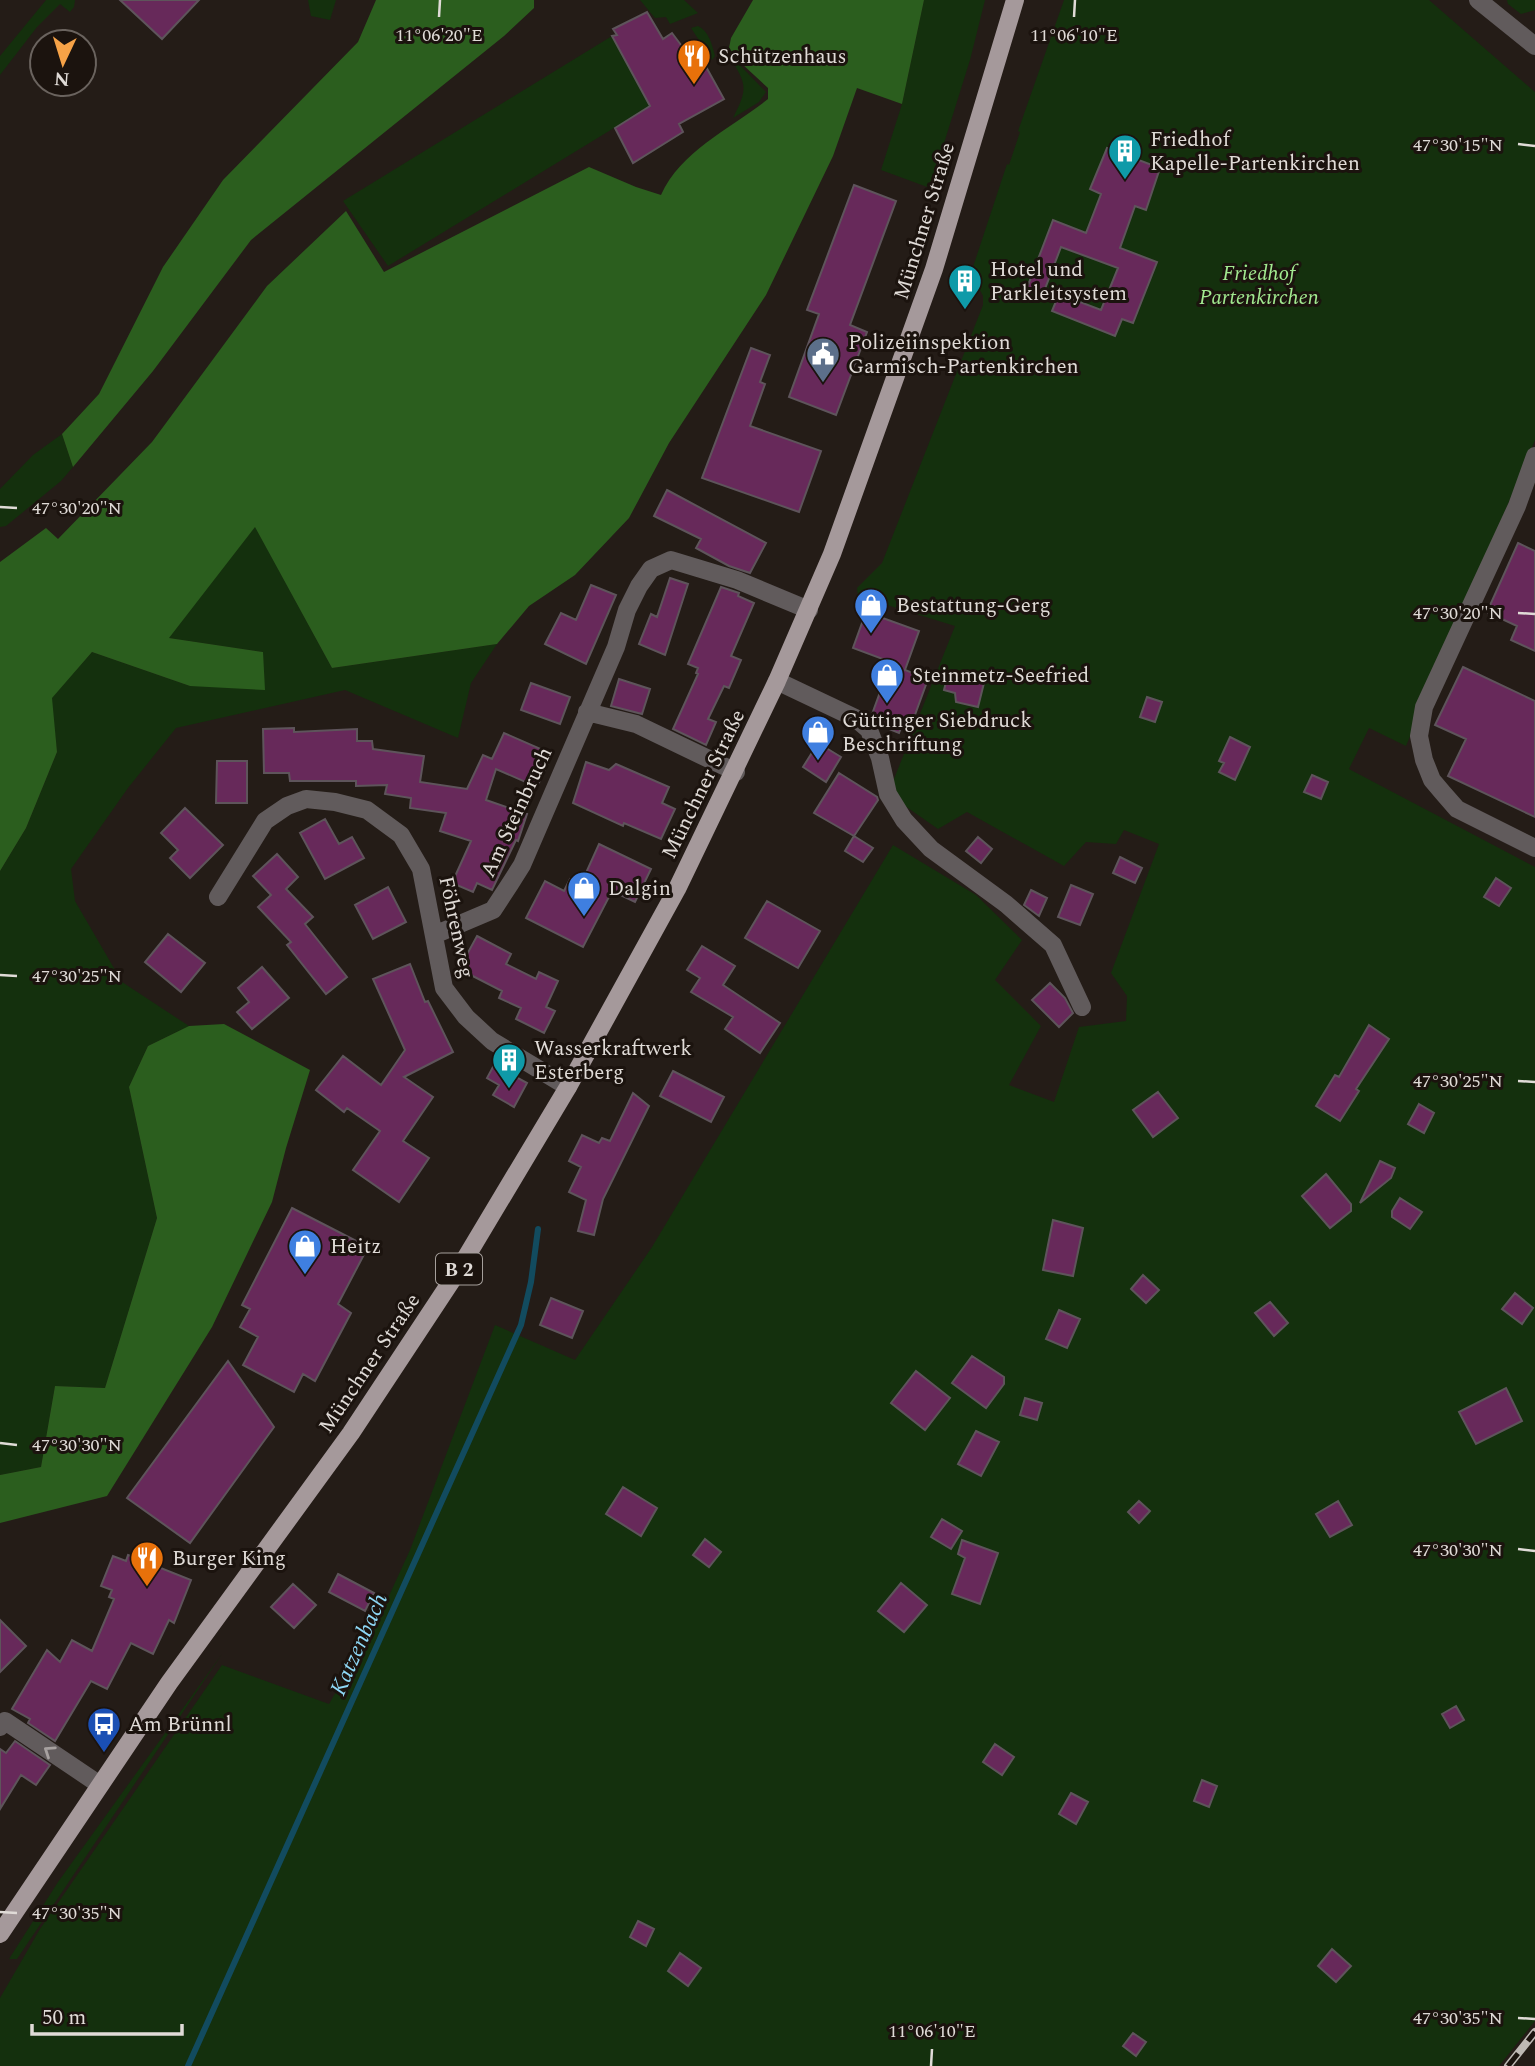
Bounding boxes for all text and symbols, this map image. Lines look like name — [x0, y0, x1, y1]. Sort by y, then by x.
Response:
text: 11°06'20"E — [395, 22, 483, 49]
text: 11°06'10"E — [1030, 22, 1118, 49]
north arrow — [28, 28, 98, 98]
restaurant icon: Schützenhaus — [675, 37, 713, 86]
place label: Schützenhaus — [718, 41, 847, 73]
text: N — [53, 63, 71, 93]
place label: Friedhof Kapelle-Partenkirchen — [1150, 124, 1360, 180]
building icon: Friedhof Kapelle-Partenkirchen — [1106, 132, 1144, 181]
text: 47°30'15"N — [1413, 132, 1503, 159]
street label: Münchner Straße — [886, 139, 964, 304]
place label: Hotel und Parkleitsystem — [990, 254, 1127, 310]
park label: Friedhof Partenkirchen — [1199, 258, 1319, 314]
building icon: Hotel und Parkleitsystem — [946, 262, 984, 311]
place label: Polizeiinspektion Garmisch-Partenkirchen — [848, 327, 1079, 383]
public building icon: Polizeiinspektion Garmisch-Partenkirchen — [804, 335, 842, 384]
text: 47°30'20"N — [32, 495, 122, 522]
shop icon: Bestattung-Gerg — [852, 586, 890, 635]
place label: Bestattung-Gerg — [896, 590, 1051, 622]
text: 47°30'20"N — [1413, 600, 1503, 627]
shop icon: Steinmetz-Seefried — [868, 656, 906, 705]
place label: Steinmetz-Seefried — [912, 660, 1089, 692]
street label: Münchner Straße — [654, 704, 754, 865]
place label: Güttinger Siebdruck Beschriftung — [842, 705, 1032, 761]
shop icon: Güttinger Siebdruck Beschriftung — [799, 713, 837, 762]
street label: Am Steinbruch — [473, 742, 561, 883]
shop icon: Dalgin — [565, 869, 603, 918]
street label: Föhrenweg — [430, 873, 482, 981]
place label: Dalgin — [608, 873, 671, 905]
text: 47°30'25"N — [32, 963, 122, 990]
place label: Wasserkraftwerk Esterberg — [534, 1033, 692, 1089]
building icon: Wasserkraftwerk Esterberg — [490, 1041, 528, 1090]
text: 47°30'25"N — [1413, 1068, 1503, 1095]
shop icon: Heitz — [286, 1227, 324, 1276]
place label: Heitz — [330, 1231, 381, 1263]
road number: B 2 — [436, 1254, 482, 1284]
street label: Münchner Straße — [311, 1287, 429, 1440]
text: 47°30'30"N — [32, 1432, 122, 1459]
text: 47°30'30"N — [1413, 1537, 1503, 1564]
restaurant icon: Burger King — [128, 1539, 166, 1588]
place label: Burger King — [172, 1543, 286, 1575]
water label: Katzenbach — [321, 1588, 398, 1702]
bus stop icon: Am Brünnl — [85, 1705, 123, 1754]
place label: Am Brünnl — [128, 1709, 232, 1741]
one-way arrow — [44, 1746, 57, 1759]
text: 47°30'35"N — [32, 1900, 122, 1927]
scale bar — [32, 1993, 182, 2037]
text: 50 m — [42, 2002, 86, 2034]
text: 47°30'35"N — [1413, 2005, 1503, 2032]
text: 11°06'10"E — [888, 2018, 976, 2045]

